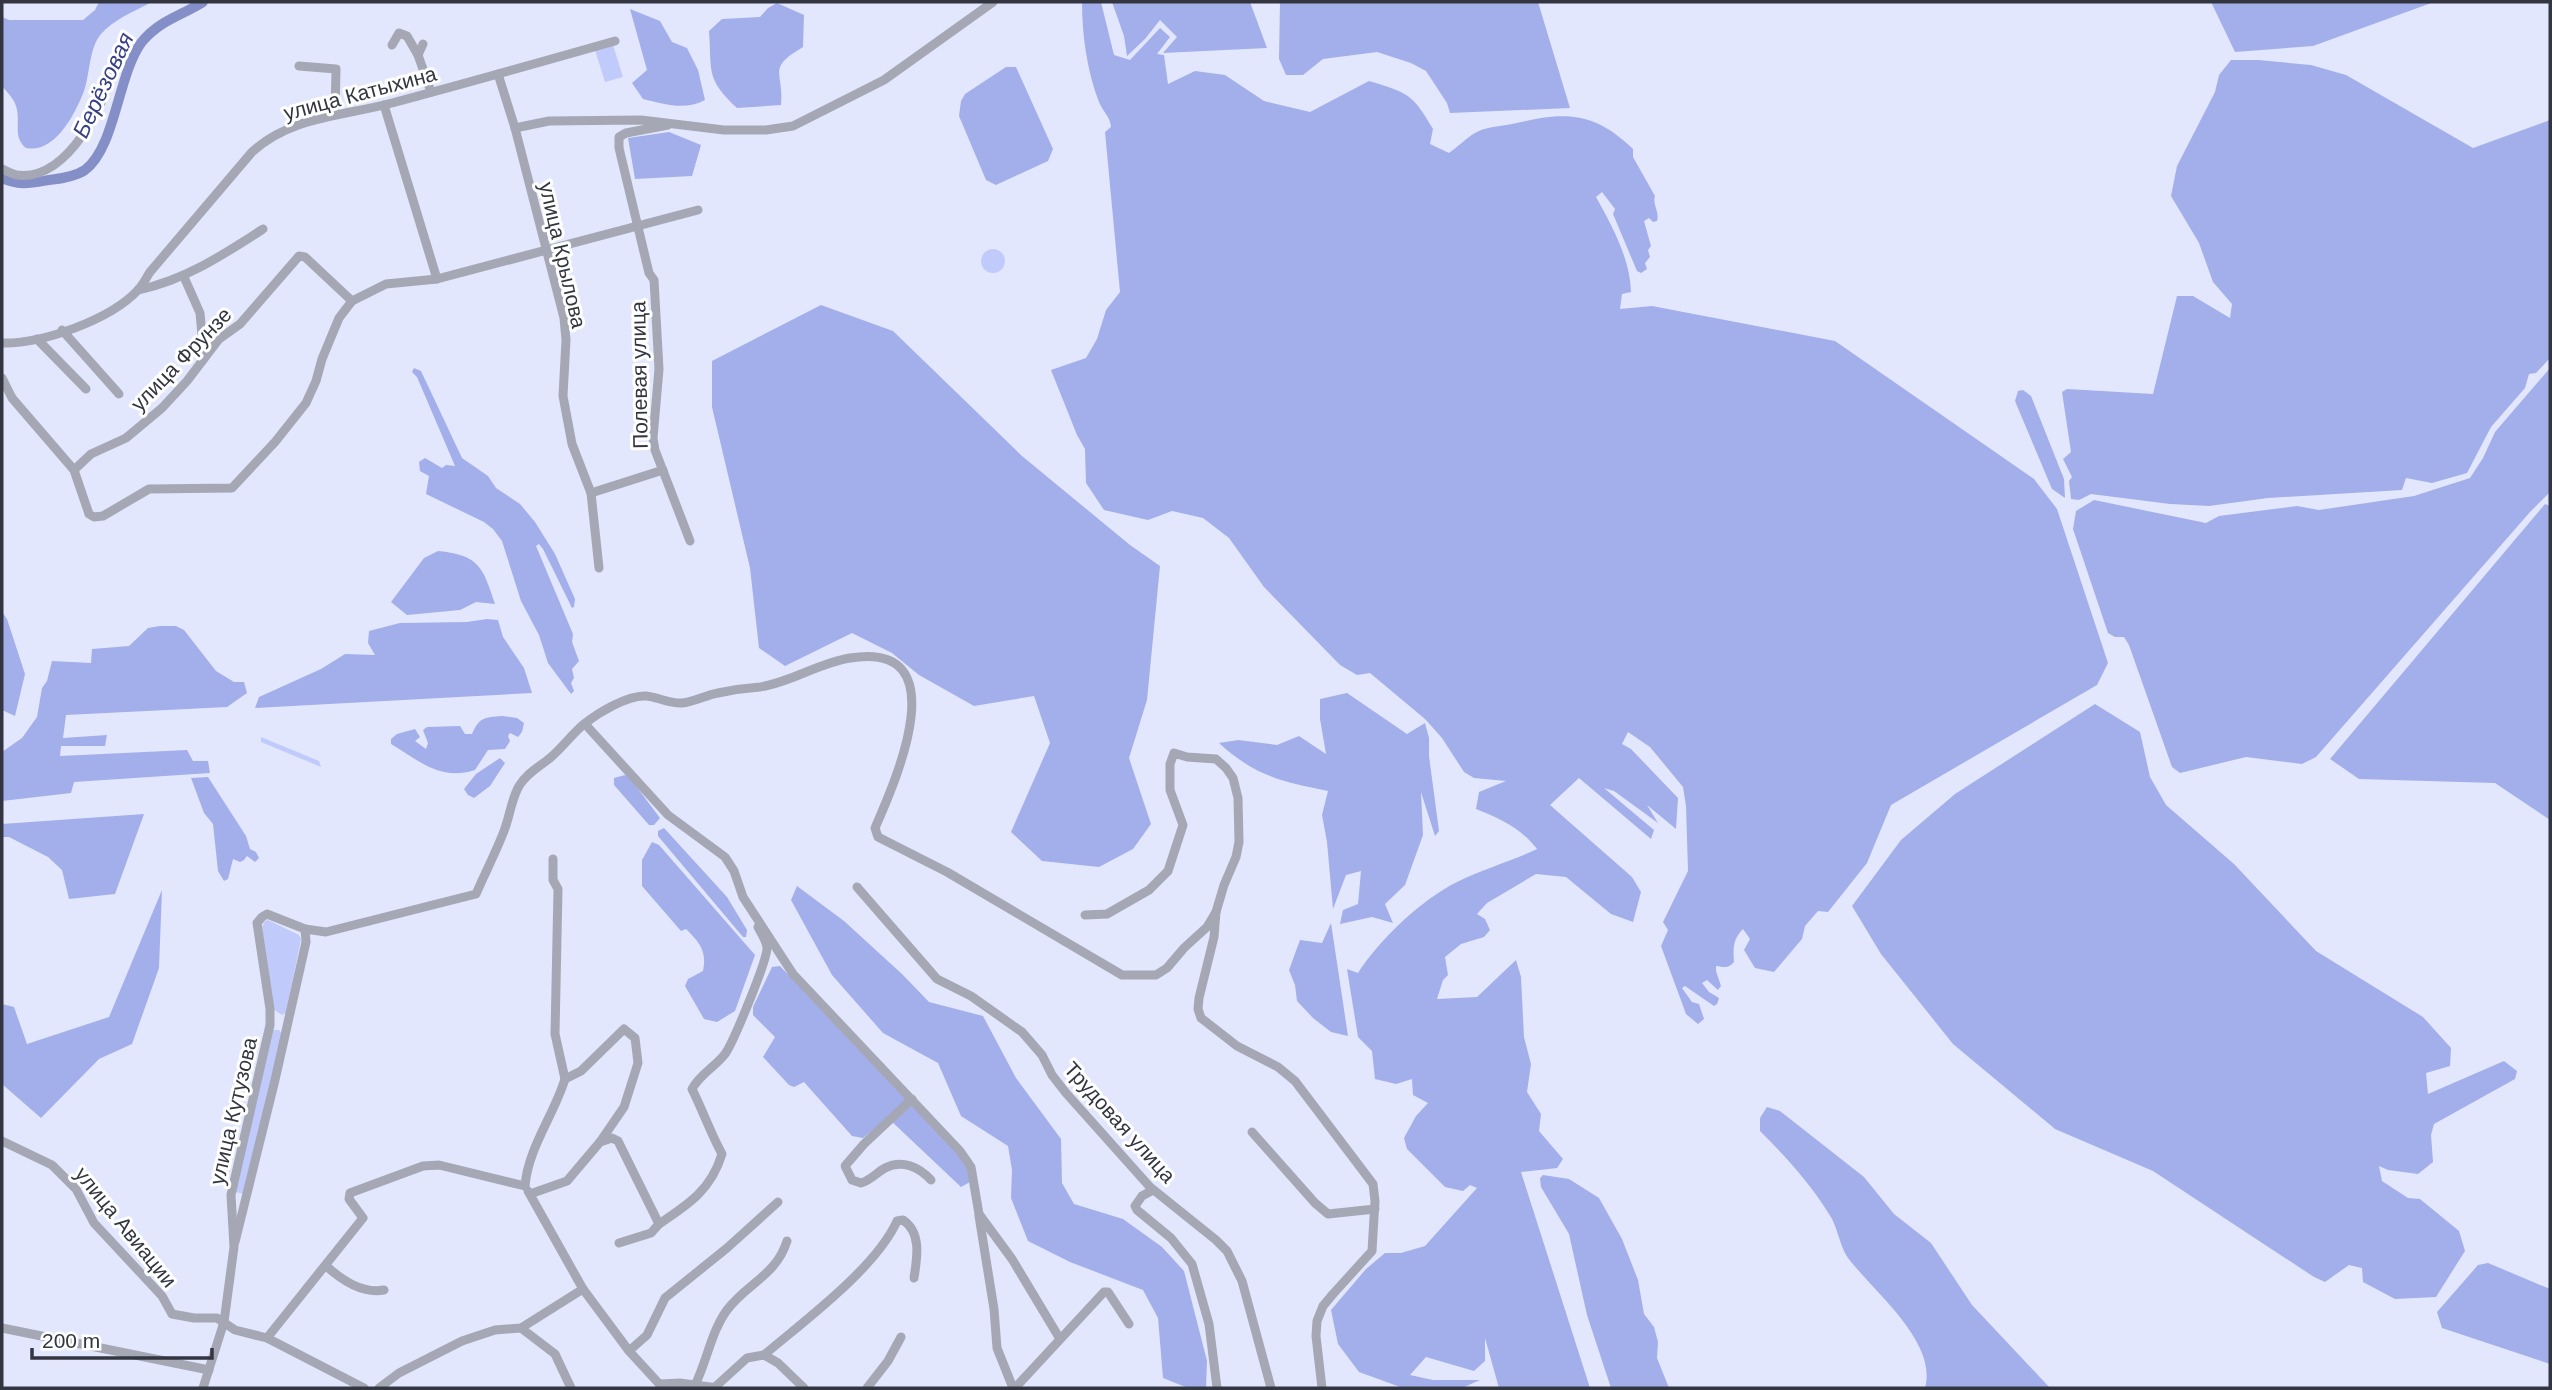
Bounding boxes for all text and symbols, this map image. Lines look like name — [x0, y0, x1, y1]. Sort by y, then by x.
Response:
water label: Берёзовая — [67, 28, 139, 142]
street label: улица Катыхина — [281, 61, 439, 124]
street label: улица Крылова — [535, 180, 591, 331]
street label: Полевая улица — [626, 301, 652, 449]
street label: улица Фрунзе — [126, 303, 236, 415]
street label: улица Кутузова — [205, 1035, 261, 1187]
street label: Трудовая улица — [1060, 1057, 1180, 1187]
street label: улица Авиации — [71, 1162, 181, 1292]
scale bar — [32, 1316, 212, 1360]
text: 200 m — [42, 1329, 100, 1352]

